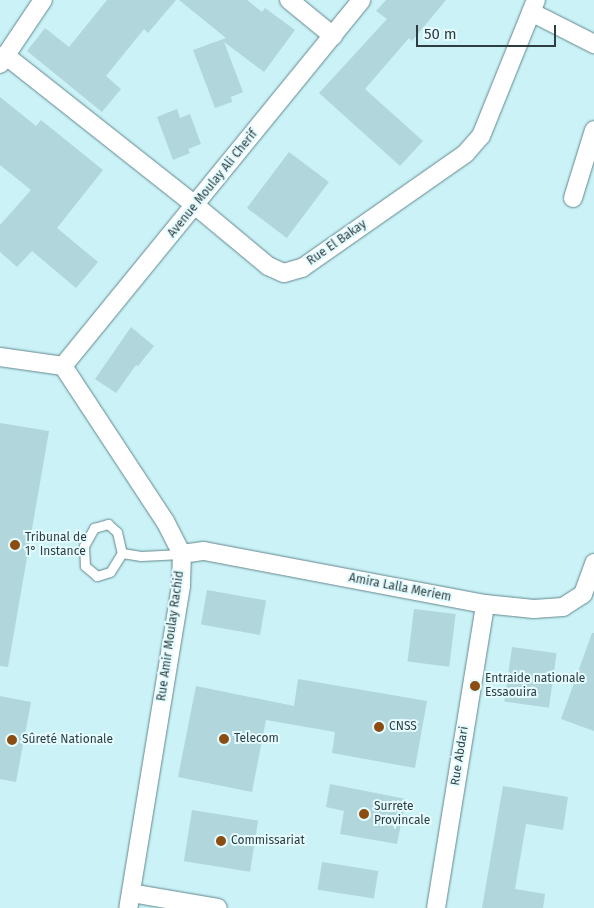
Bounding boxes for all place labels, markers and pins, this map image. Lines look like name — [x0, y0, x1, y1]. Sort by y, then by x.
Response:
place label: Tribunal de 1° Instance — [25, 531, 87, 559]
marker: Tribunal de 1° Instance — [9, 539, 21, 551]
place label: Entraide nationale Essaouira — [485, 672, 585, 700]
marker: Entraide nationale Essaouira — [469, 680, 481, 692]
place label: CNSS — [389, 720, 417, 734]
marker: CNSS — [373, 721, 385, 733]
place label: Telecom — [234, 732, 279, 746]
place label: Sûreté Nationale — [22, 733, 113, 747]
marker: Telecom — [218, 733, 230, 745]
marker: Sûreté Nationale — [6, 734, 18, 746]
place label: Surrete Provincale — [374, 800, 430, 828]
marker: Surrete Provincale — [358, 808, 370, 820]
place label: Commissariat — [231, 834, 305, 848]
marker: Commissariat — [215, 835, 227, 847]

